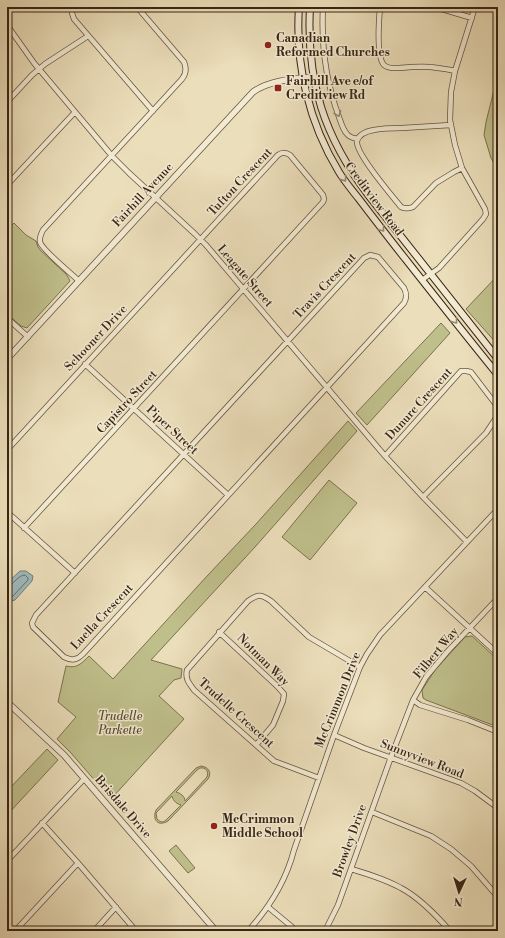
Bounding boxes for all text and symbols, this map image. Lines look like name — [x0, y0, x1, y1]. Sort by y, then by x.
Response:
place label: Canadian Reformed Churches — [276, 31, 390, 60]
marker: Canadian Reformed Churches — [263, 40, 273, 50]
place label: Fairhill Ave e/of Creditview Rd — [286, 74, 375, 103]
marker: Fairhill Ave e/of Creditview Rd — [273, 83, 283, 93]
one-way arrow — [333, 111, 341, 118]
street label: Tufton Crescent — [205, 144, 276, 219]
street label: Creditview Road — [341, 159, 407, 239]
street label: Fairhill Avenue — [109, 160, 177, 230]
one-way arrow — [339, 174, 346, 181]
one-way arrow — [377, 224, 384, 231]
street label: Leagate Street — [214, 242, 277, 311]
street label: Travis Crescent — [291, 249, 360, 322]
street label: Schooner Drive — [62, 302, 130, 374]
one-way arrow — [450, 317, 457, 324]
street label: Dunure Crescent — [383, 364, 456, 443]
street label: Capistro Street — [94, 366, 161, 437]
street label: Piper Street — [143, 402, 202, 458]
street label: Luella Crescent — [68, 580, 137, 653]
street label: Filbert Way — [410, 624, 462, 682]
street label: Notman Way — [234, 631, 292, 689]
street label: McCrimmon Drive — [312, 650, 364, 750]
street label: Trudelle Crescent — [195, 675, 278, 752]
park label: Trudelle Parkette — [97, 709, 143, 738]
street label: Sunnyview Road — [378, 736, 466, 782]
street label: Brisdale Drive — [91, 772, 154, 842]
street label: Browley Drive — [329, 802, 370, 881]
place label: McCrimmon Middle School — [222, 812, 303, 841]
marker: McCrimmon Middle School — [209, 821, 219, 831]
north arrow — [439, 872, 479, 912]
text: N — [453, 894, 463, 908]

